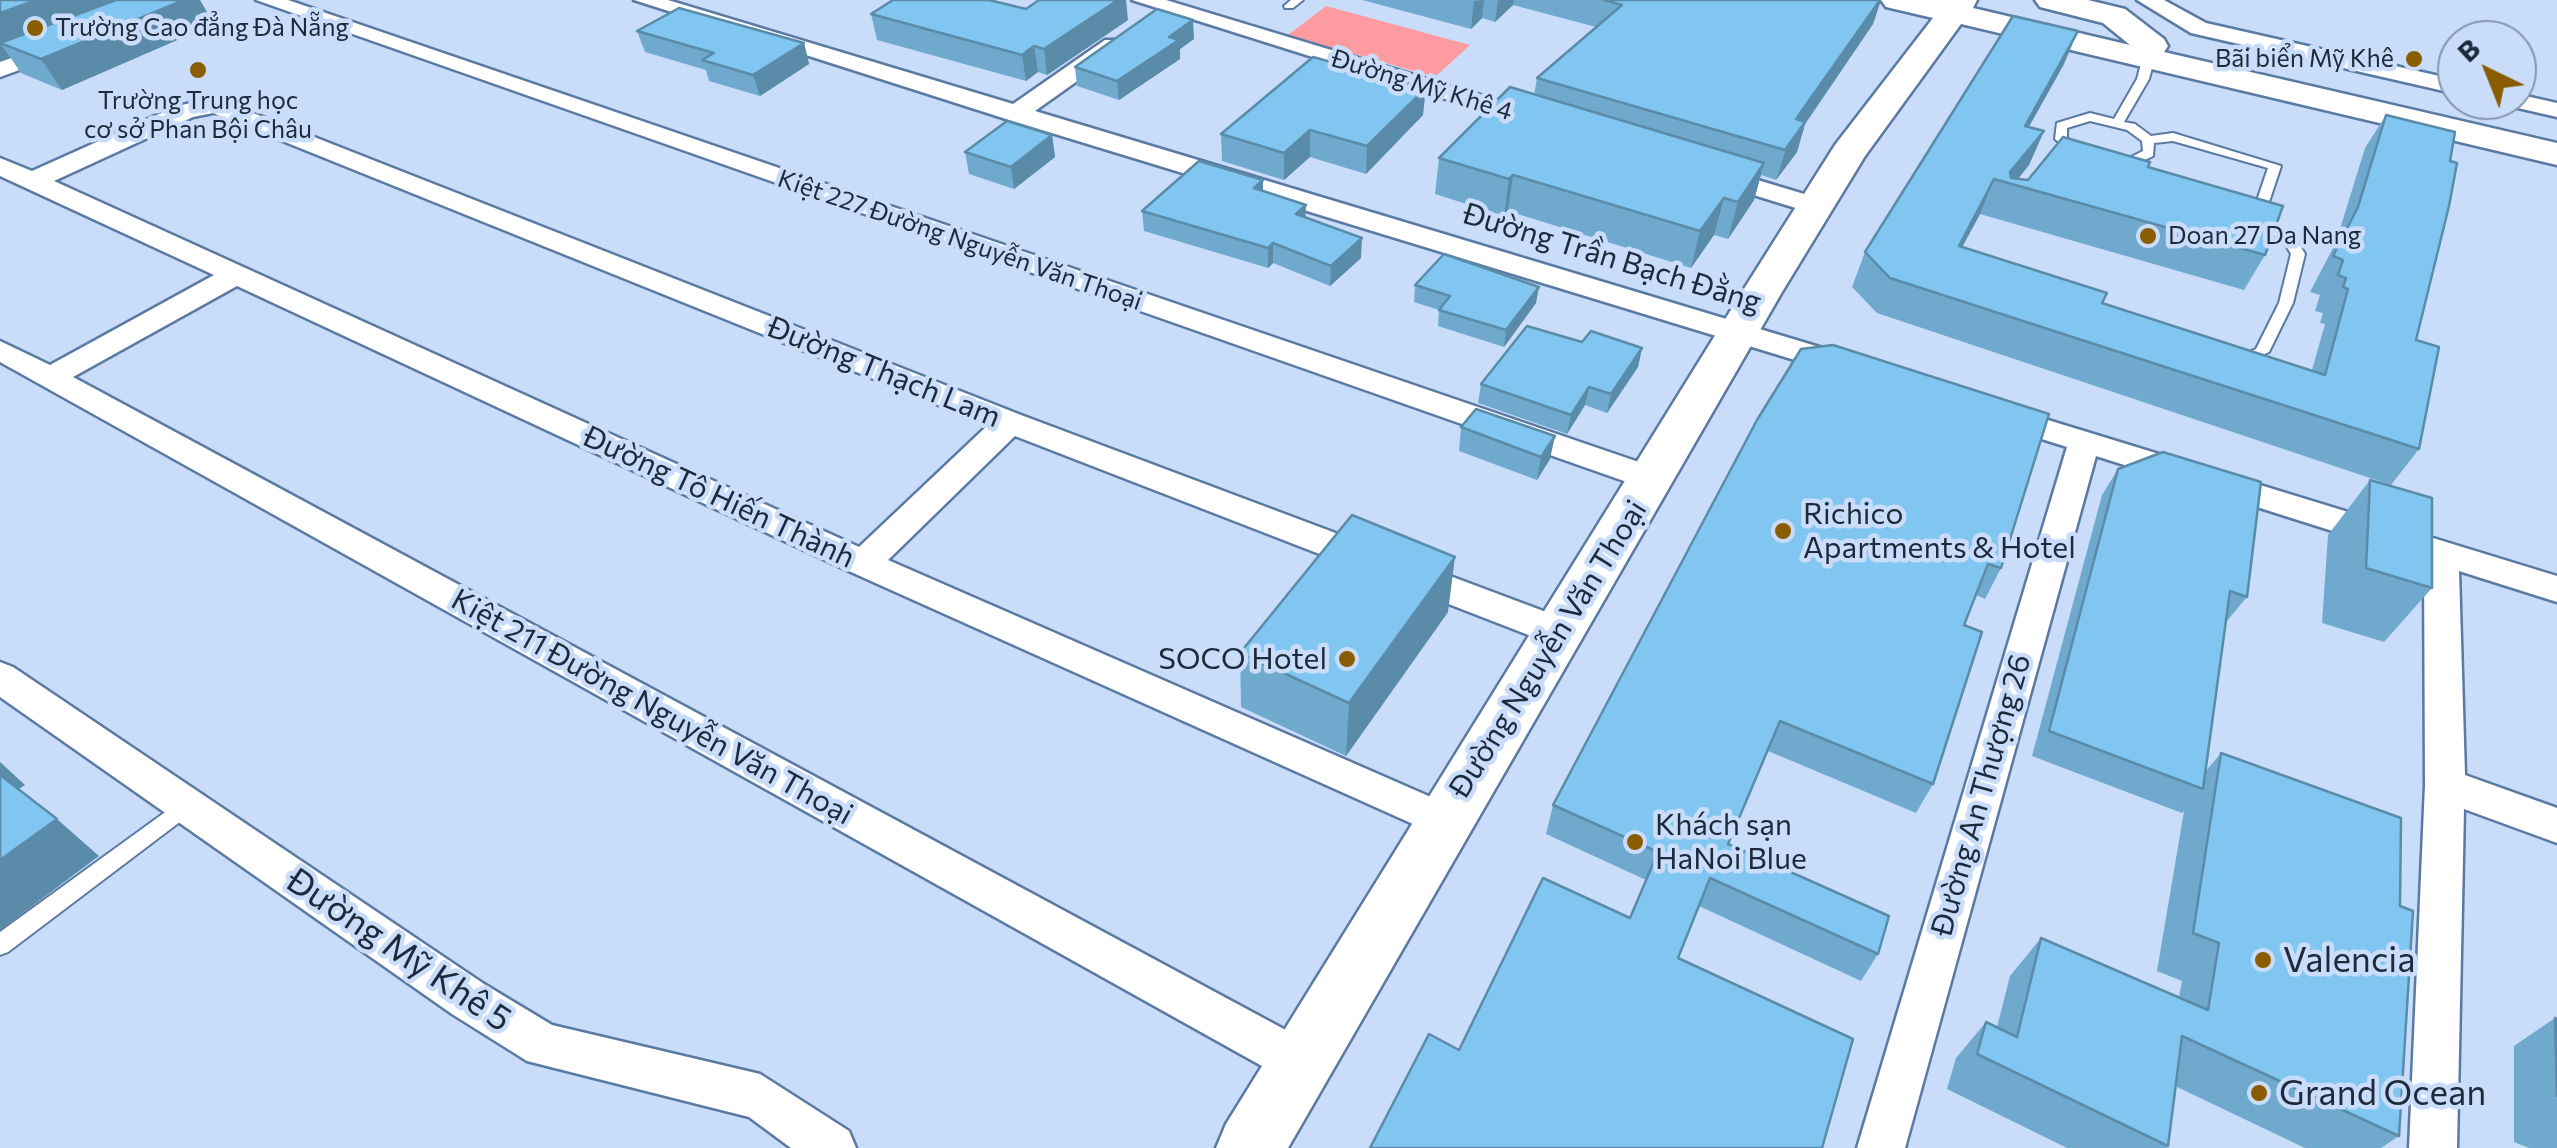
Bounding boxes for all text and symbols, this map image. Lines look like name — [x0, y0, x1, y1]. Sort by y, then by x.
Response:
place label: Trường Cao đẳng Đà Nẵng — [55, 13, 349, 43]
marker: Trường Cao đẳng Đà Nẵng — [24, 17, 46, 39]
north arrow — [2437, 20, 2537, 120]
text: B — [2450, 31, 2486, 68]
street label: Đường Mỹ Khê 4 — [1328, 43, 1516, 127]
place label: Bãi biển Mỹ Khê — [2215, 44, 2394, 74]
marker: Bãi biển Mỹ Khê — [2403, 48, 2425, 70]
marker: Trường Trung học cơ sở Phan Bội Châu — [187, 59, 209, 81]
place label: Trường Trung học cơ sở Phan Bội Châu — [84, 86, 312, 145]
street label: Kiệt 227 Đường Nguyễn Văn Thoại — [774, 163, 1146, 317]
street label: Đường Trần Bạch Đằng — [1459, 195, 1765, 321]
place label: Doan 27 Da Nang — [2168, 221, 2361, 251]
marker: Doan 27 Da Nang — [2137, 225, 2159, 247]
street label: Đường Thạch Lam — [762, 309, 1006, 435]
street label: Đường Tô Hiến Thành — [578, 418, 860, 576]
street label: Đường Nguyễn Văn Thoại — [1442, 494, 1654, 804]
place label: Richico Apartments & Hotel — [1803, 496, 2076, 566]
marker: Richico Apartments & Hotel — [1772, 520, 1794, 542]
street label: Kiệt 211 Đường Nguyễn Văn Thoại — [445, 581, 859, 833]
place label: SOCO Hotel — [1158, 641, 1327, 677]
marker: SOCO Hotel — [1336, 648, 1358, 670]
street label: Đường An Thượng 26 — [1924, 650, 2038, 940]
place label: Khách sạn HaNoi Blue — [1655, 807, 1807, 878]
marker: Khách sạn HaNoi Blue — [1624, 831, 1646, 853]
street label: Đường Mỹ Khê 5 — [279, 859, 519, 1041]
place label: Valencia — [2283, 939, 2416, 981]
marker: Valencia — [2252, 949, 2274, 971]
place label: Grand Ocean — [2279, 1072, 2486, 1114]
marker: Grand Ocean — [2248, 1082, 2270, 1104]

